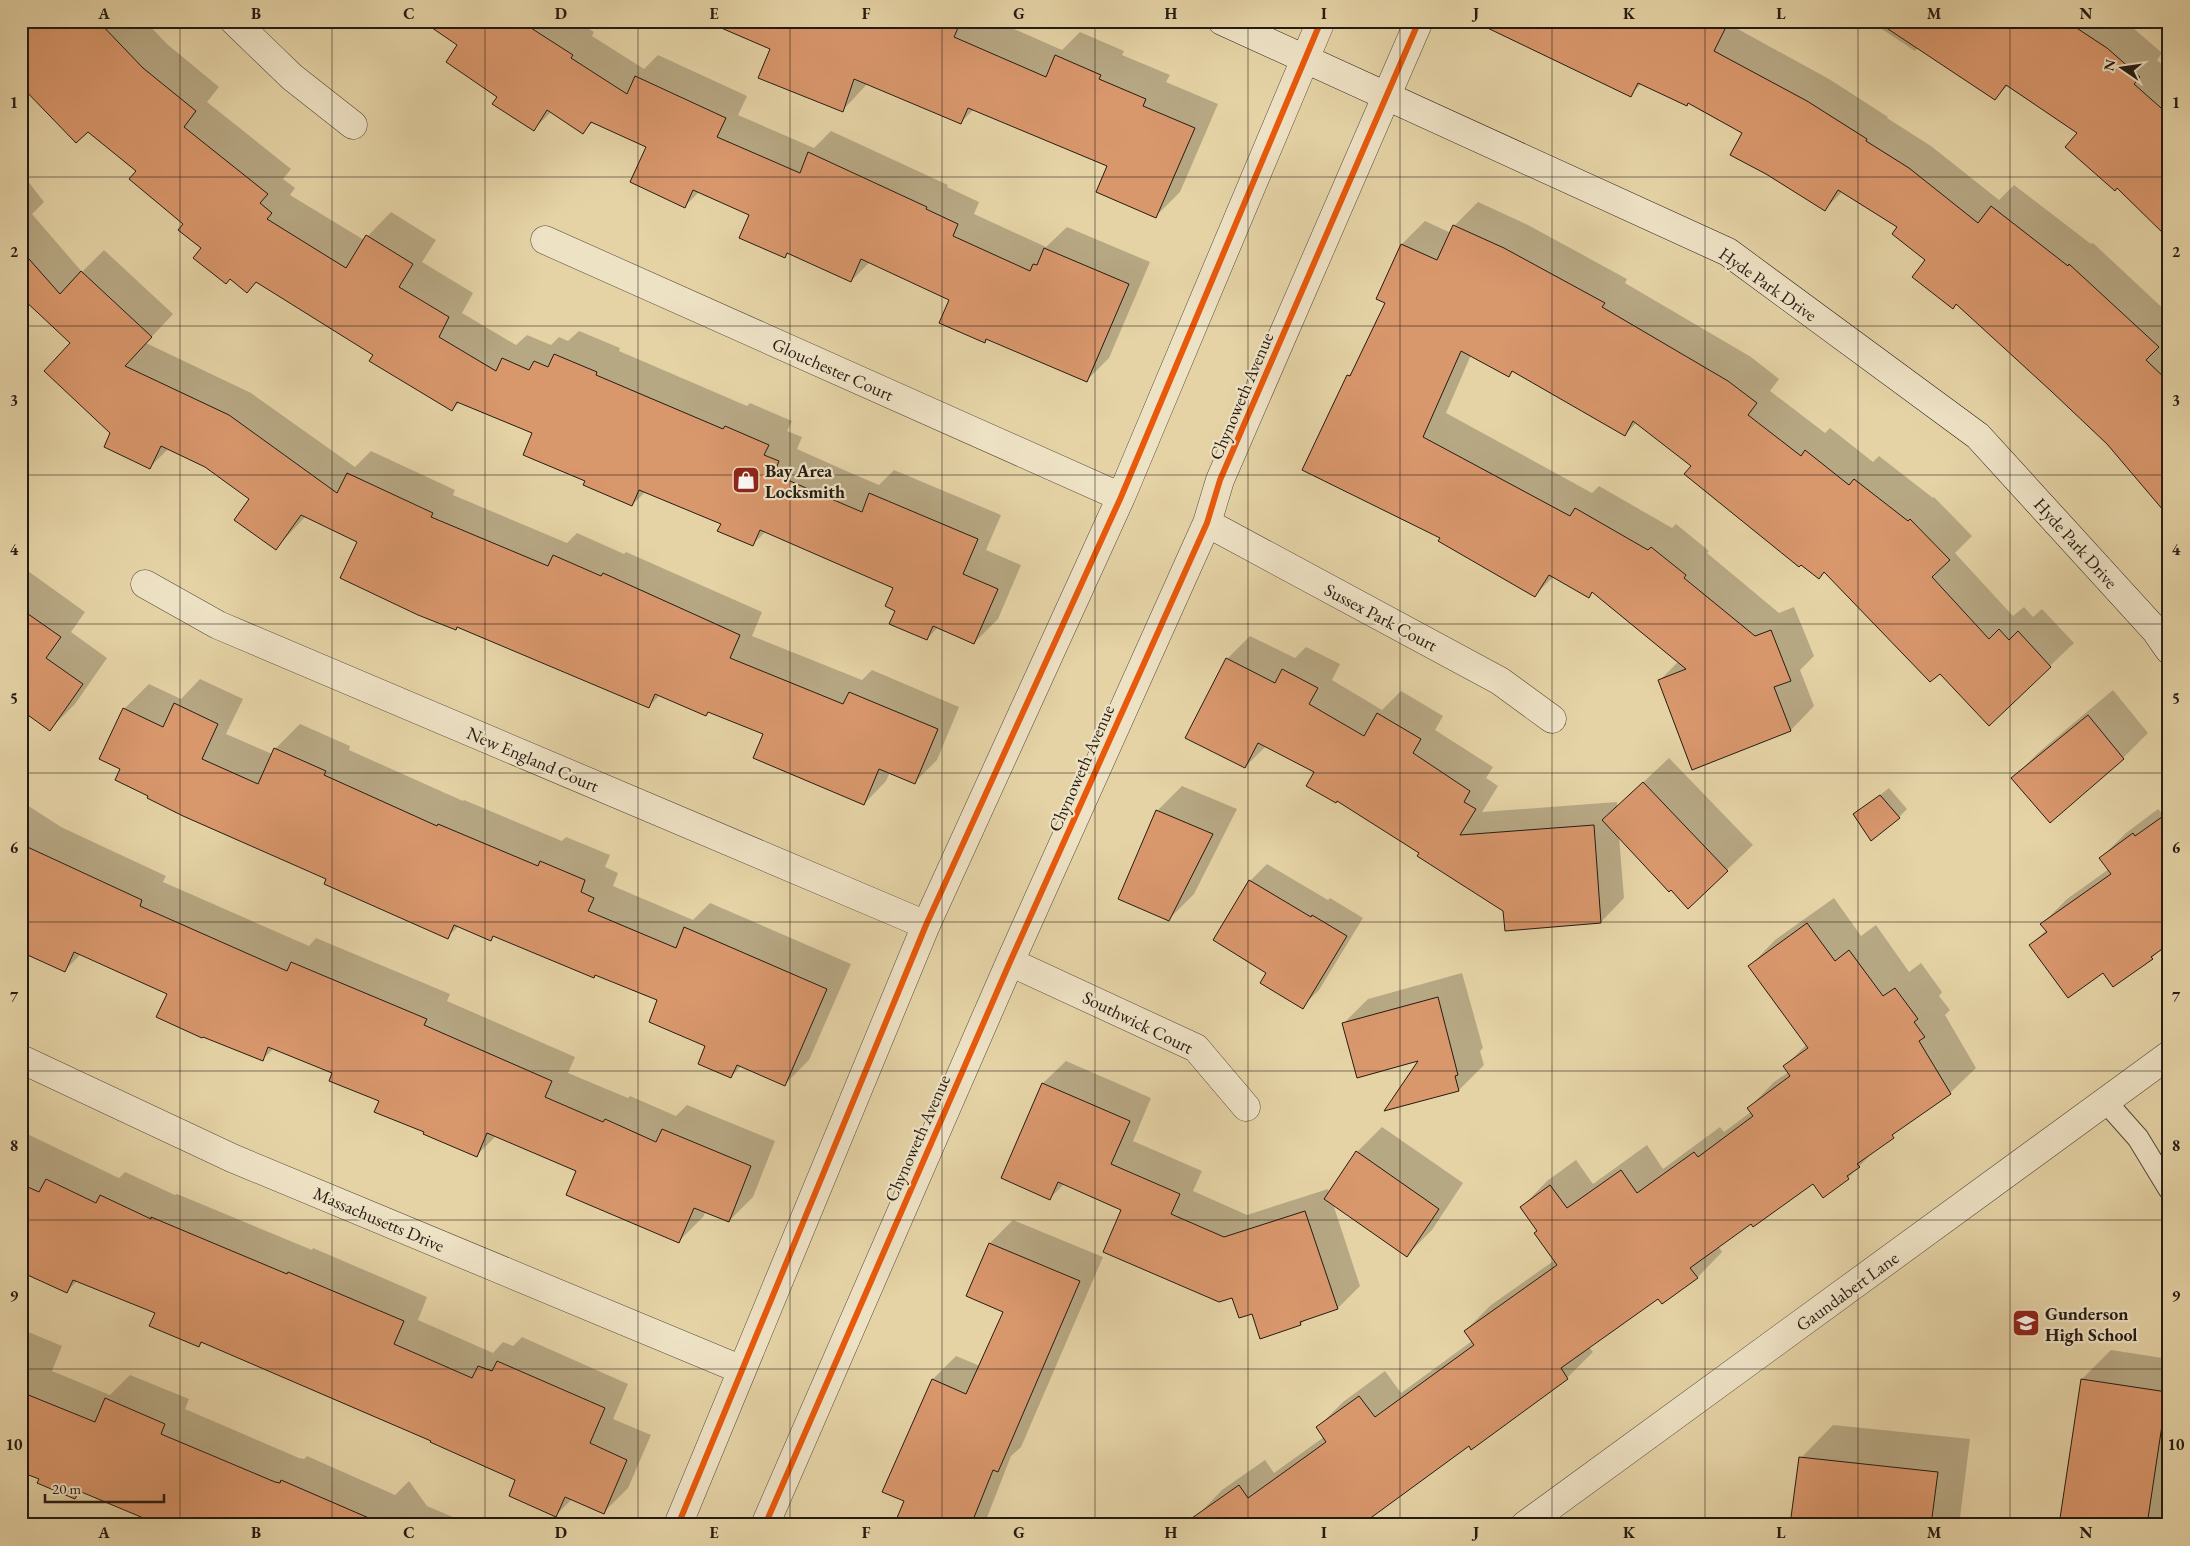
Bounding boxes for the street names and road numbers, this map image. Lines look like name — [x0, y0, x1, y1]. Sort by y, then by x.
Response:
street label: Hyde Park Drive — [1715, 242, 1821, 326]
street label: Chynoweth Avenue — [1204, 329, 1278, 463]
street label: Glouchester Court — [769, 332, 898, 406]
street label: Hyde Park Drive — [2029, 493, 2123, 593]
street label: Sussex Park Court — [1321, 578, 1442, 657]
street label: Chynoweth Avenue — [1043, 701, 1119, 835]
street label: New England Court — [463, 721, 603, 797]
street label: Southwick Court — [1079, 985, 1197, 1059]
street label: Chynoweth Avenue — [879, 1071, 955, 1205]
street label: Massachusetts Drive — [310, 1181, 448, 1257]
street label: Gaundabert Lane — [1791, 1246, 1903, 1336]

